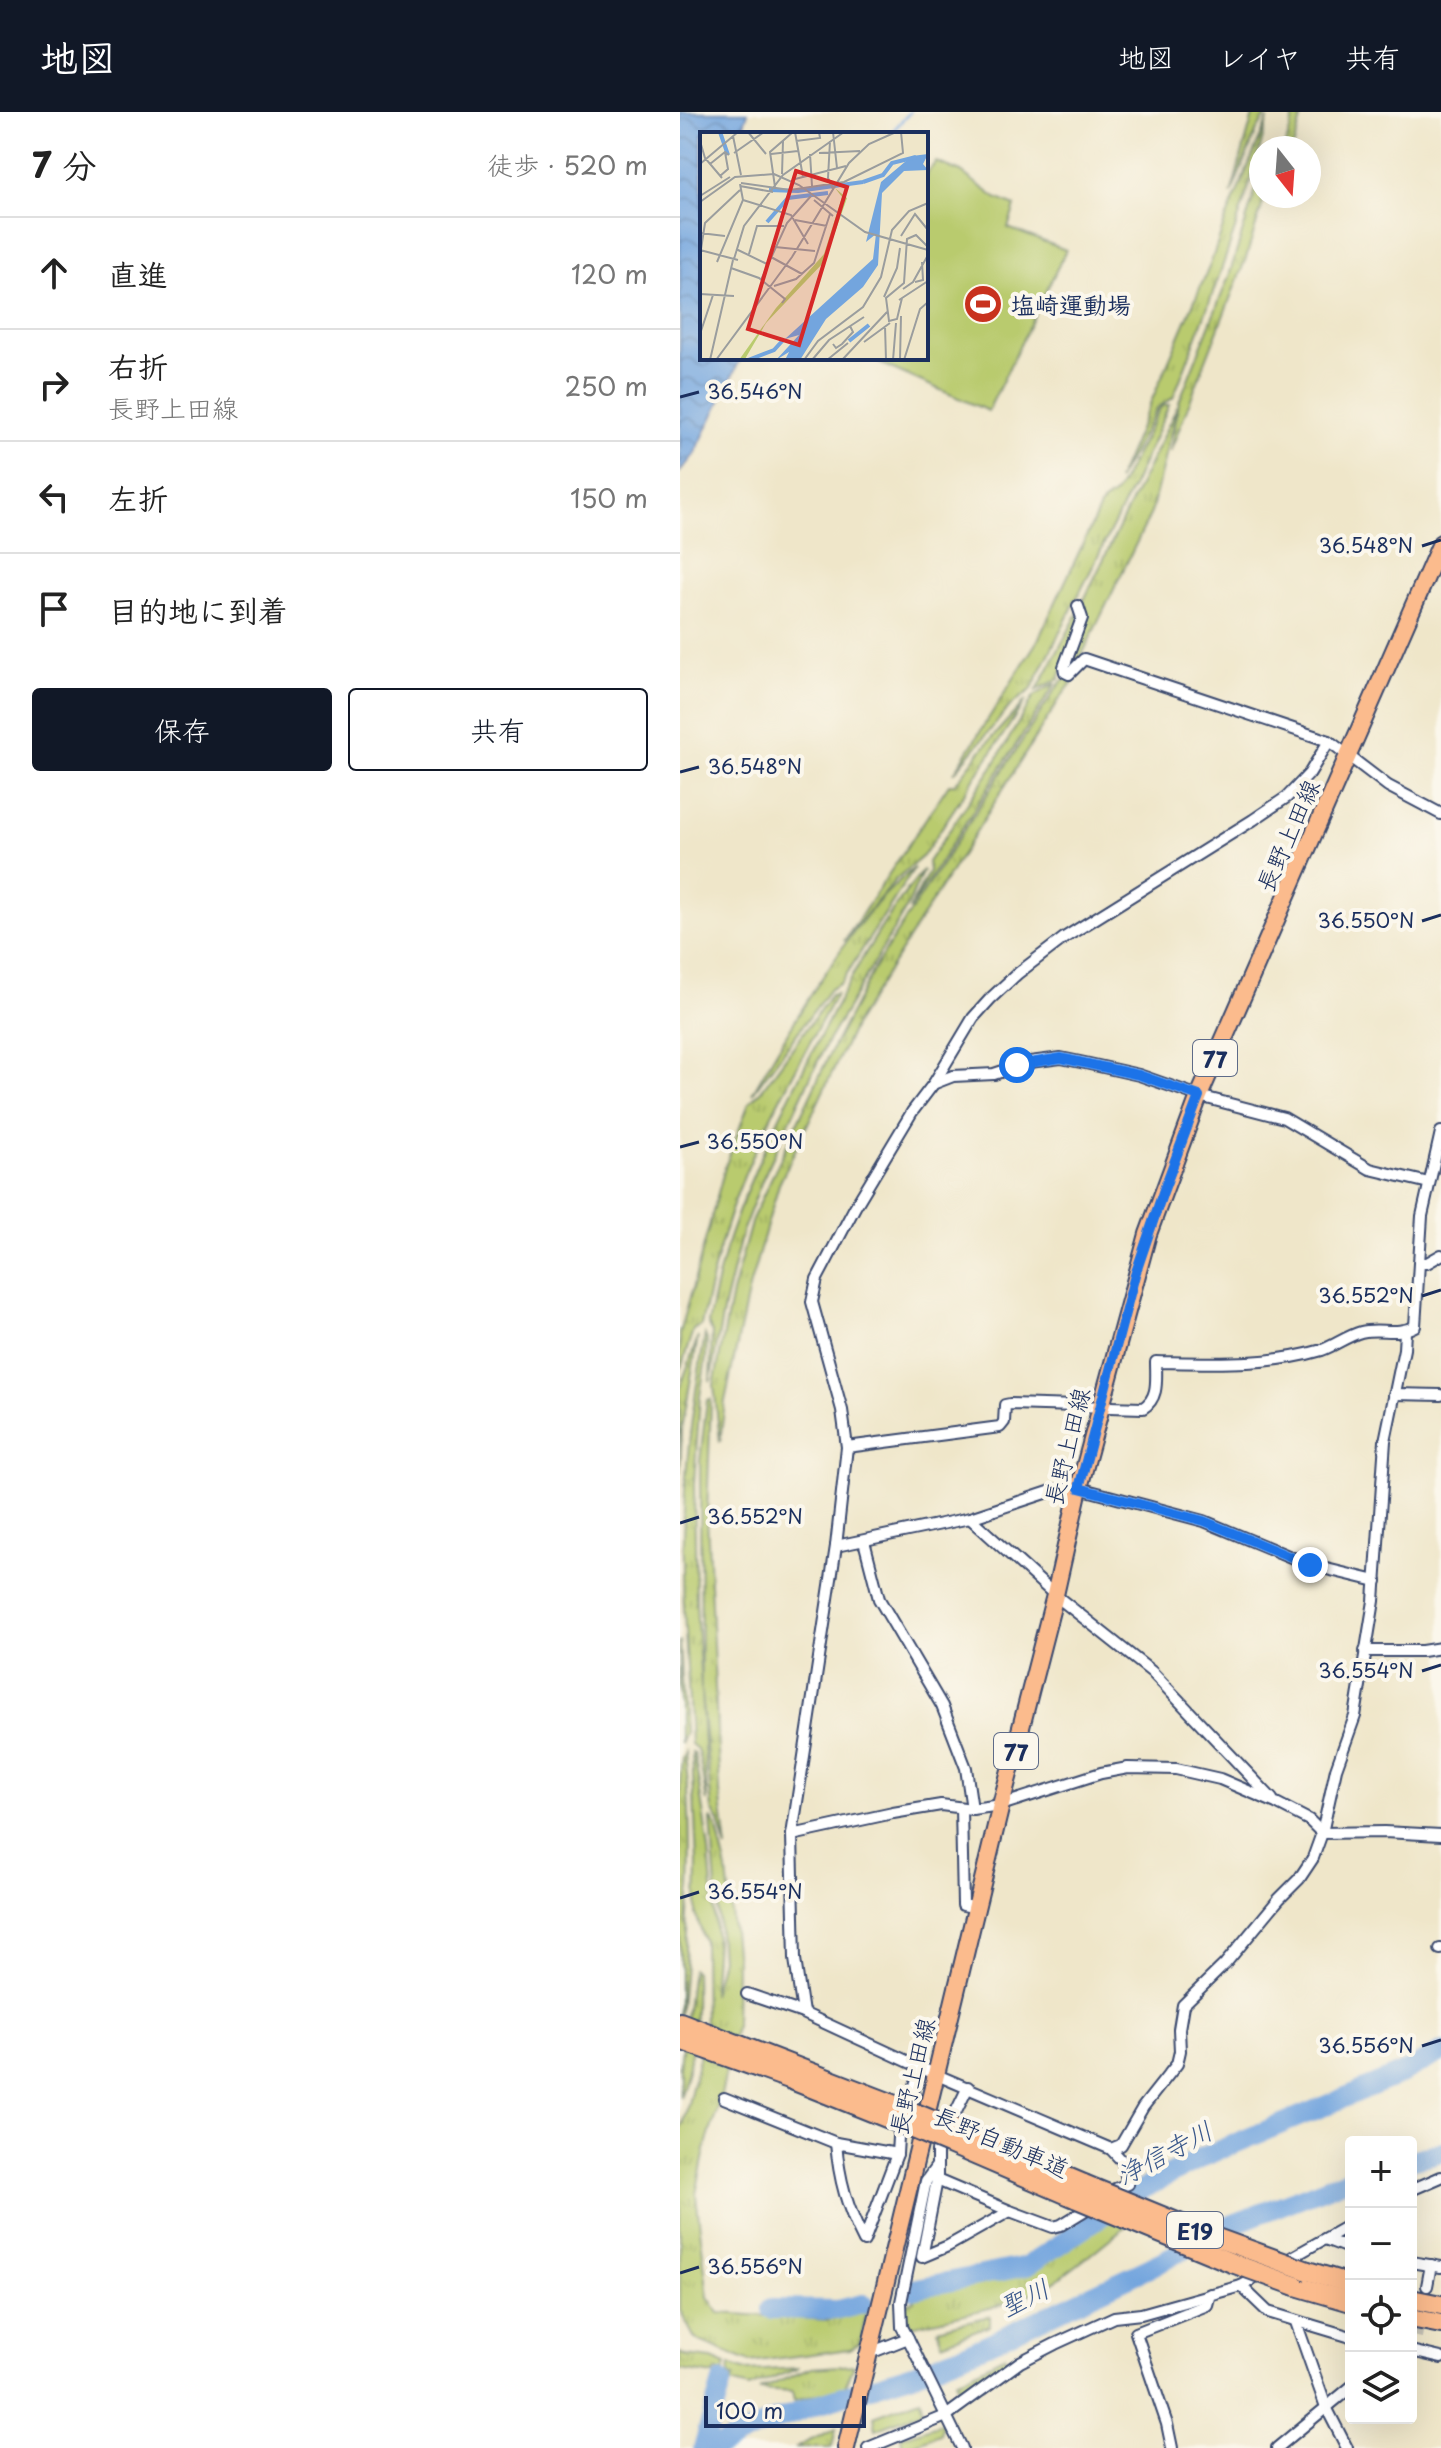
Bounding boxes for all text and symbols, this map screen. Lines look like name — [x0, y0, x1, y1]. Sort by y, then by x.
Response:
text: 地図 — [40, 28, 116, 85]
text: 地図 — [1118, 35, 1174, 78]
text: レイヤ — [1218, 35, 1301, 78]
text: 共有 — [1345, 35, 1401, 78]
inset map — [700, 132, 928, 360]
north arrow — [1249, 136, 1321, 208]
text: 7 分 — [32, 138, 96, 190]
text: 徒歩 · 520 m — [487, 145, 648, 184]
icon: ahead — [32, 251, 76, 295]
text: 直進 — [108, 251, 168, 296]
text: 120 m — [571, 254, 648, 293]
sports icon: 塩崎運動場 — [962, 283, 1004, 325]
place label: 塩崎運動場 — [1011, 286, 1131, 322]
text: 右折 — [108, 343, 168, 388]
icon: right — [32, 363, 76, 407]
text: 250 m — [564, 366, 648, 405]
text: 36.546°N — [707, 376, 803, 406]
text: 長野上田線 — [108, 388, 238, 427]
icon: left — [32, 475, 76, 519]
text: 左折 — [108, 475, 168, 520]
text: 150 m — [570, 478, 648, 517]
text: 36.548°N — [1319, 530, 1413, 560]
icon: arrive — [32, 587, 76, 631]
text: 目的地に到着 — [108, 587, 288, 632]
button: 保存 — [32, 688, 332, 771]
button: 共有 — [348, 688, 648, 771]
text: 36.548°N — [708, 751, 802, 781]
street label: 長野上田線 — [1246, 773, 1328, 897]
text: 36.550°N — [1318, 905, 1414, 935]
road number: 77 — [1193, 1040, 1237, 1076]
route start — [999, 1047, 1035, 1083]
text: 36.550°N — [707, 1126, 803, 1156]
text: 36.552°N — [1318, 1280, 1414, 1310]
street label: 長野上田線 — [1034, 1383, 1098, 1509]
text: 36.552°N — [707, 1501, 803, 1531]
route end — [1292, 1547, 1328, 1583]
text: 36.554°N — [1318, 1655, 1414, 1685]
road number: 77 — [994, 1733, 1038, 1769]
text: 36.554°N — [707, 1876, 803, 1906]
street label: 長野上田線 — [879, 2013, 943, 2139]
text: 36.556°N — [1318, 2030, 1414, 2060]
street label: 長野自動車道 — [929, 2096, 1075, 2186]
water label: 浄信寺川 — [1109, 2110, 1219, 2194]
map controls — [1345, 2136, 1417, 2424]
button: + — [1345, 2136, 1417, 2208]
button: − — [1345, 2208, 1417, 2280]
road number: E19 — [1167, 2212, 1223, 2248]
text: 36.556°N — [707, 2251, 803, 2281]
water label: 聖川 — [992, 2268, 1056, 2326]
button: locate — [1345, 2280, 1417, 2352]
button: layers — [1345, 2352, 1417, 2424]
scale bar — [704, 2392, 866, 2428]
text: 100 m — [716, 2393, 783, 2426]

